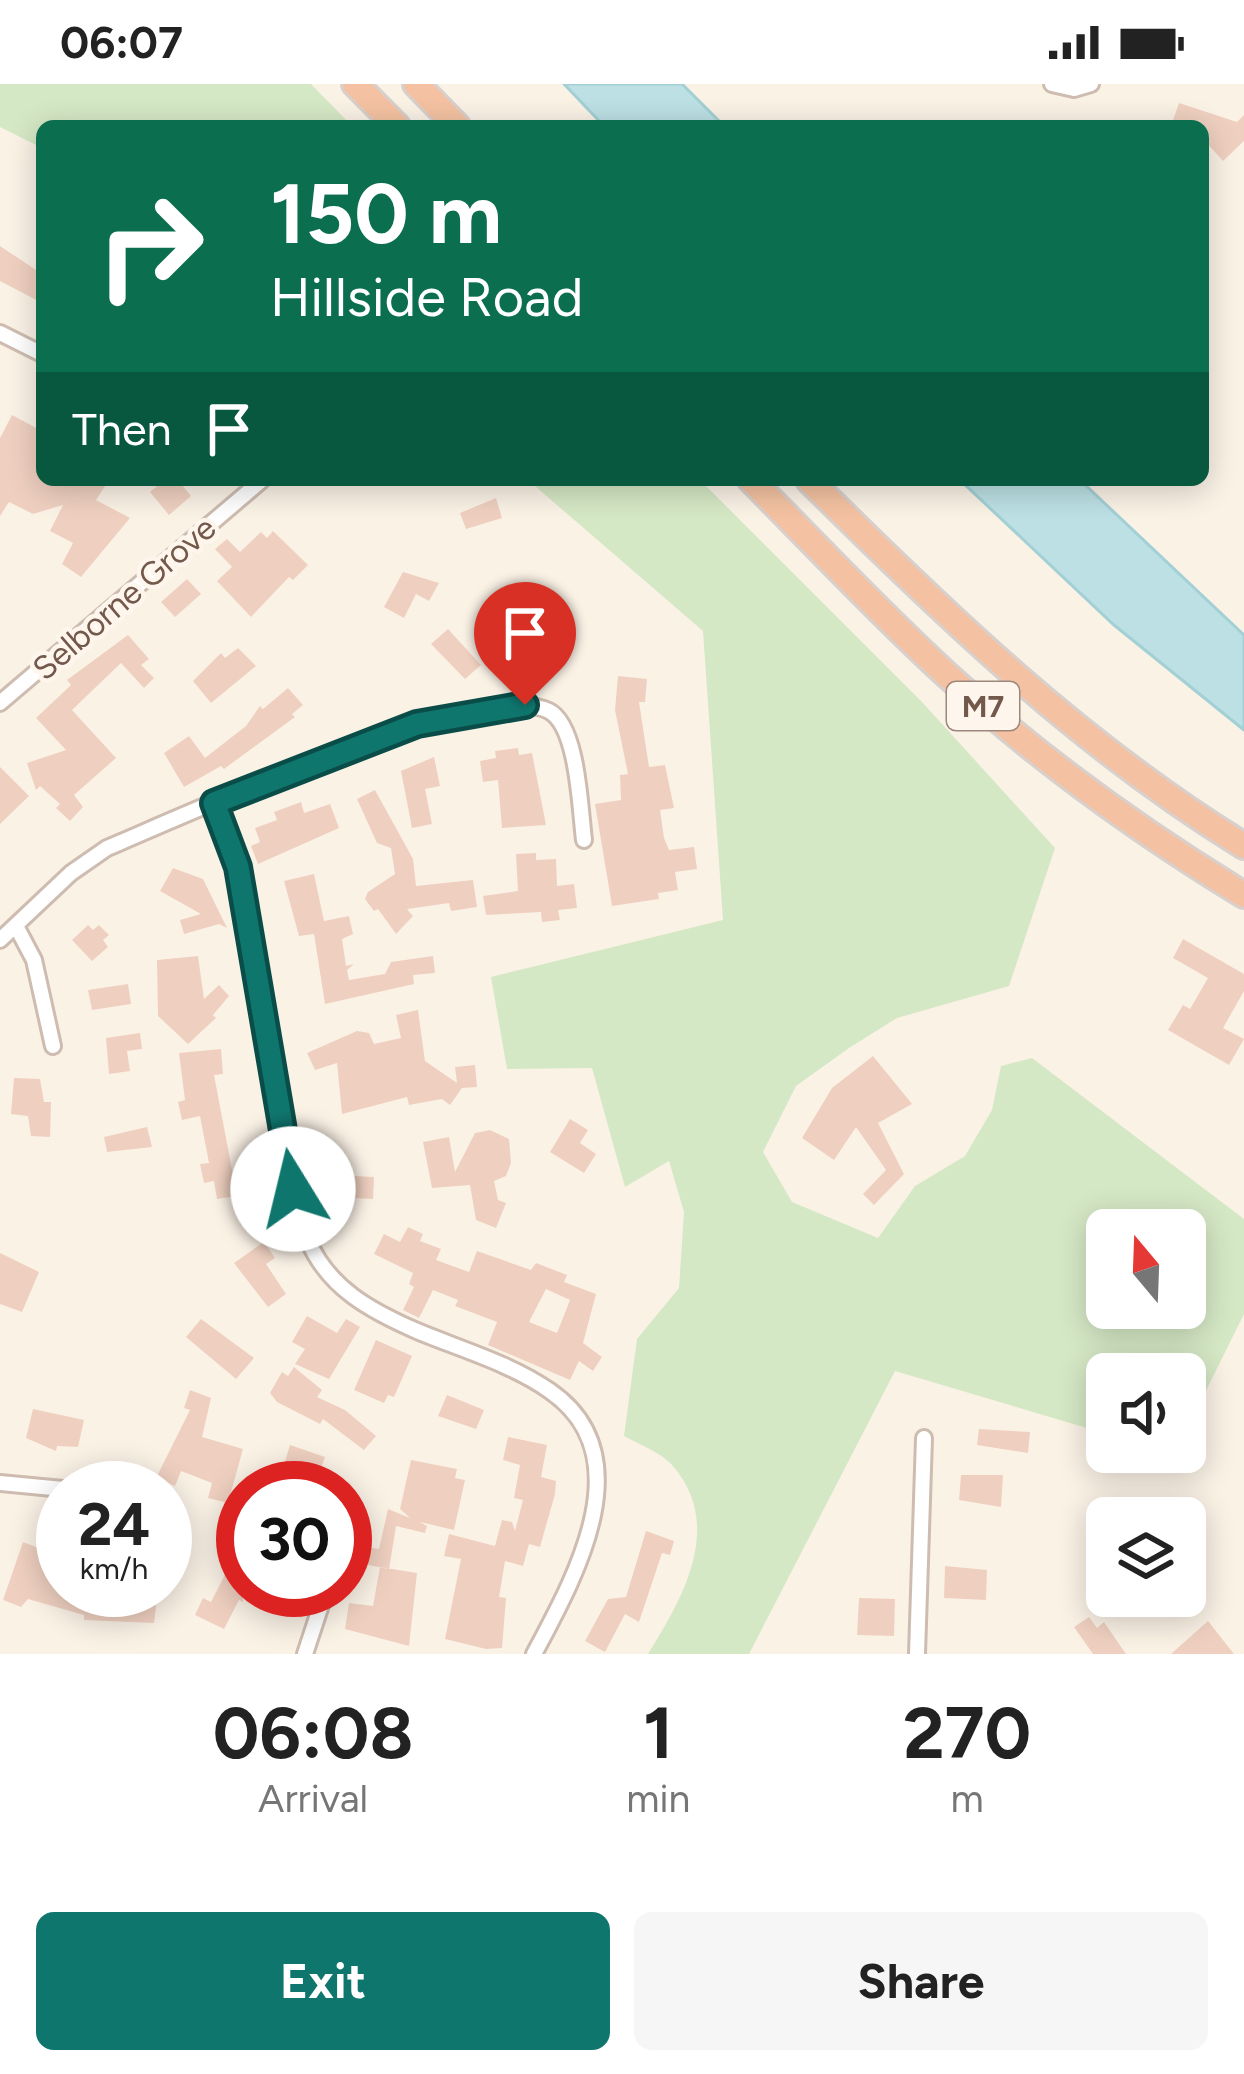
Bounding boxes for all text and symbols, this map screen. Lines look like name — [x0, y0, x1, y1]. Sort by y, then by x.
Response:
text: 06:07 — [60, 15, 183, 69]
text: 150 m — [270, 163, 502, 264]
icon: right — [72, 168, 228, 324]
text: Hillside Road — [270, 265, 583, 330]
icon: arrive — [196, 396, 262, 462]
text: Then — [72, 402, 172, 456]
street label: Selborne Grove — [25, 508, 223, 688]
pin — [474, 582, 576, 705]
icon: arrive — [492, 600, 558, 666]
road number: M7 — [947, 682, 1019, 730]
position arrow — [230, 1126, 356, 1252]
north arrow — [1086, 1209, 1206, 1329]
map controls — [1086, 1209, 1206, 1617]
button: sound — [1086, 1353, 1206, 1473]
speed limit sign: 30 — [216, 1461, 372, 1617]
text: 24 — [78, 1488, 150, 1560]
button: layers — [1086, 1497, 1206, 1617]
text: km/h — [80, 1550, 148, 1587]
text: 06:08 — [213, 1690, 414, 1776]
text: 1 — [643, 1690, 673, 1776]
text: 270 — [903, 1690, 1031, 1776]
text: Arrival — [258, 1775, 368, 1822]
text: min — [626, 1775, 690, 1822]
text: m — [950, 1775, 984, 1822]
button: Exit — [36, 1912, 610, 2050]
button: Share — [634, 1912, 1208, 2050]

